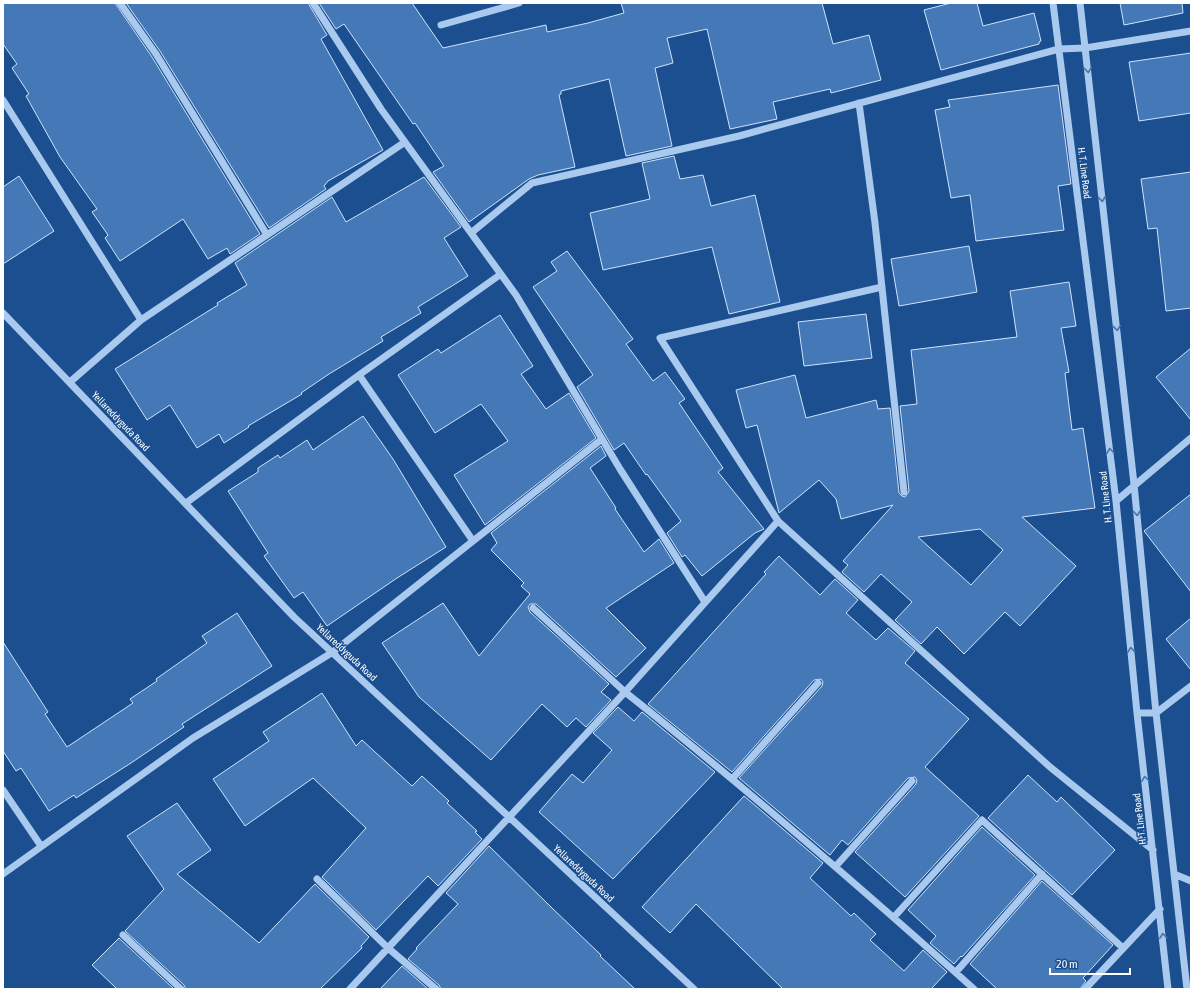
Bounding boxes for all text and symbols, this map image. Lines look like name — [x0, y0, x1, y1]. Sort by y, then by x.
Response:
one-way arrow — [1083, 67, 1092, 73]
street label: H. T. Line Road — [1076, 147, 1093, 200]
one-way arrow — [1098, 196, 1107, 202]
one-way arrow — [1112, 325, 1121, 331]
street label: Yellareddyguda Road — [89, 389, 152, 454]
one-way arrow — [1106, 448, 1115, 454]
street label: H. T. Line Road — [1097, 470, 1114, 523]
one-way arrow — [1132, 510, 1141, 516]
street label: Yellareddyguda Road — [314, 622, 379, 683]
one-way arrow — [1126, 647, 1135, 653]
one-way arrow — [1141, 776, 1150, 782]
street label: H. T. Line Road — [1131, 792, 1148, 845]
street label: Yellareddyguda Road — [551, 843, 616, 904]
one-way arrow — [1159, 933, 1168, 939]
scale bar — [1050, 950, 1130, 976]
text: 20 m — [1056, 957, 1078, 971]

